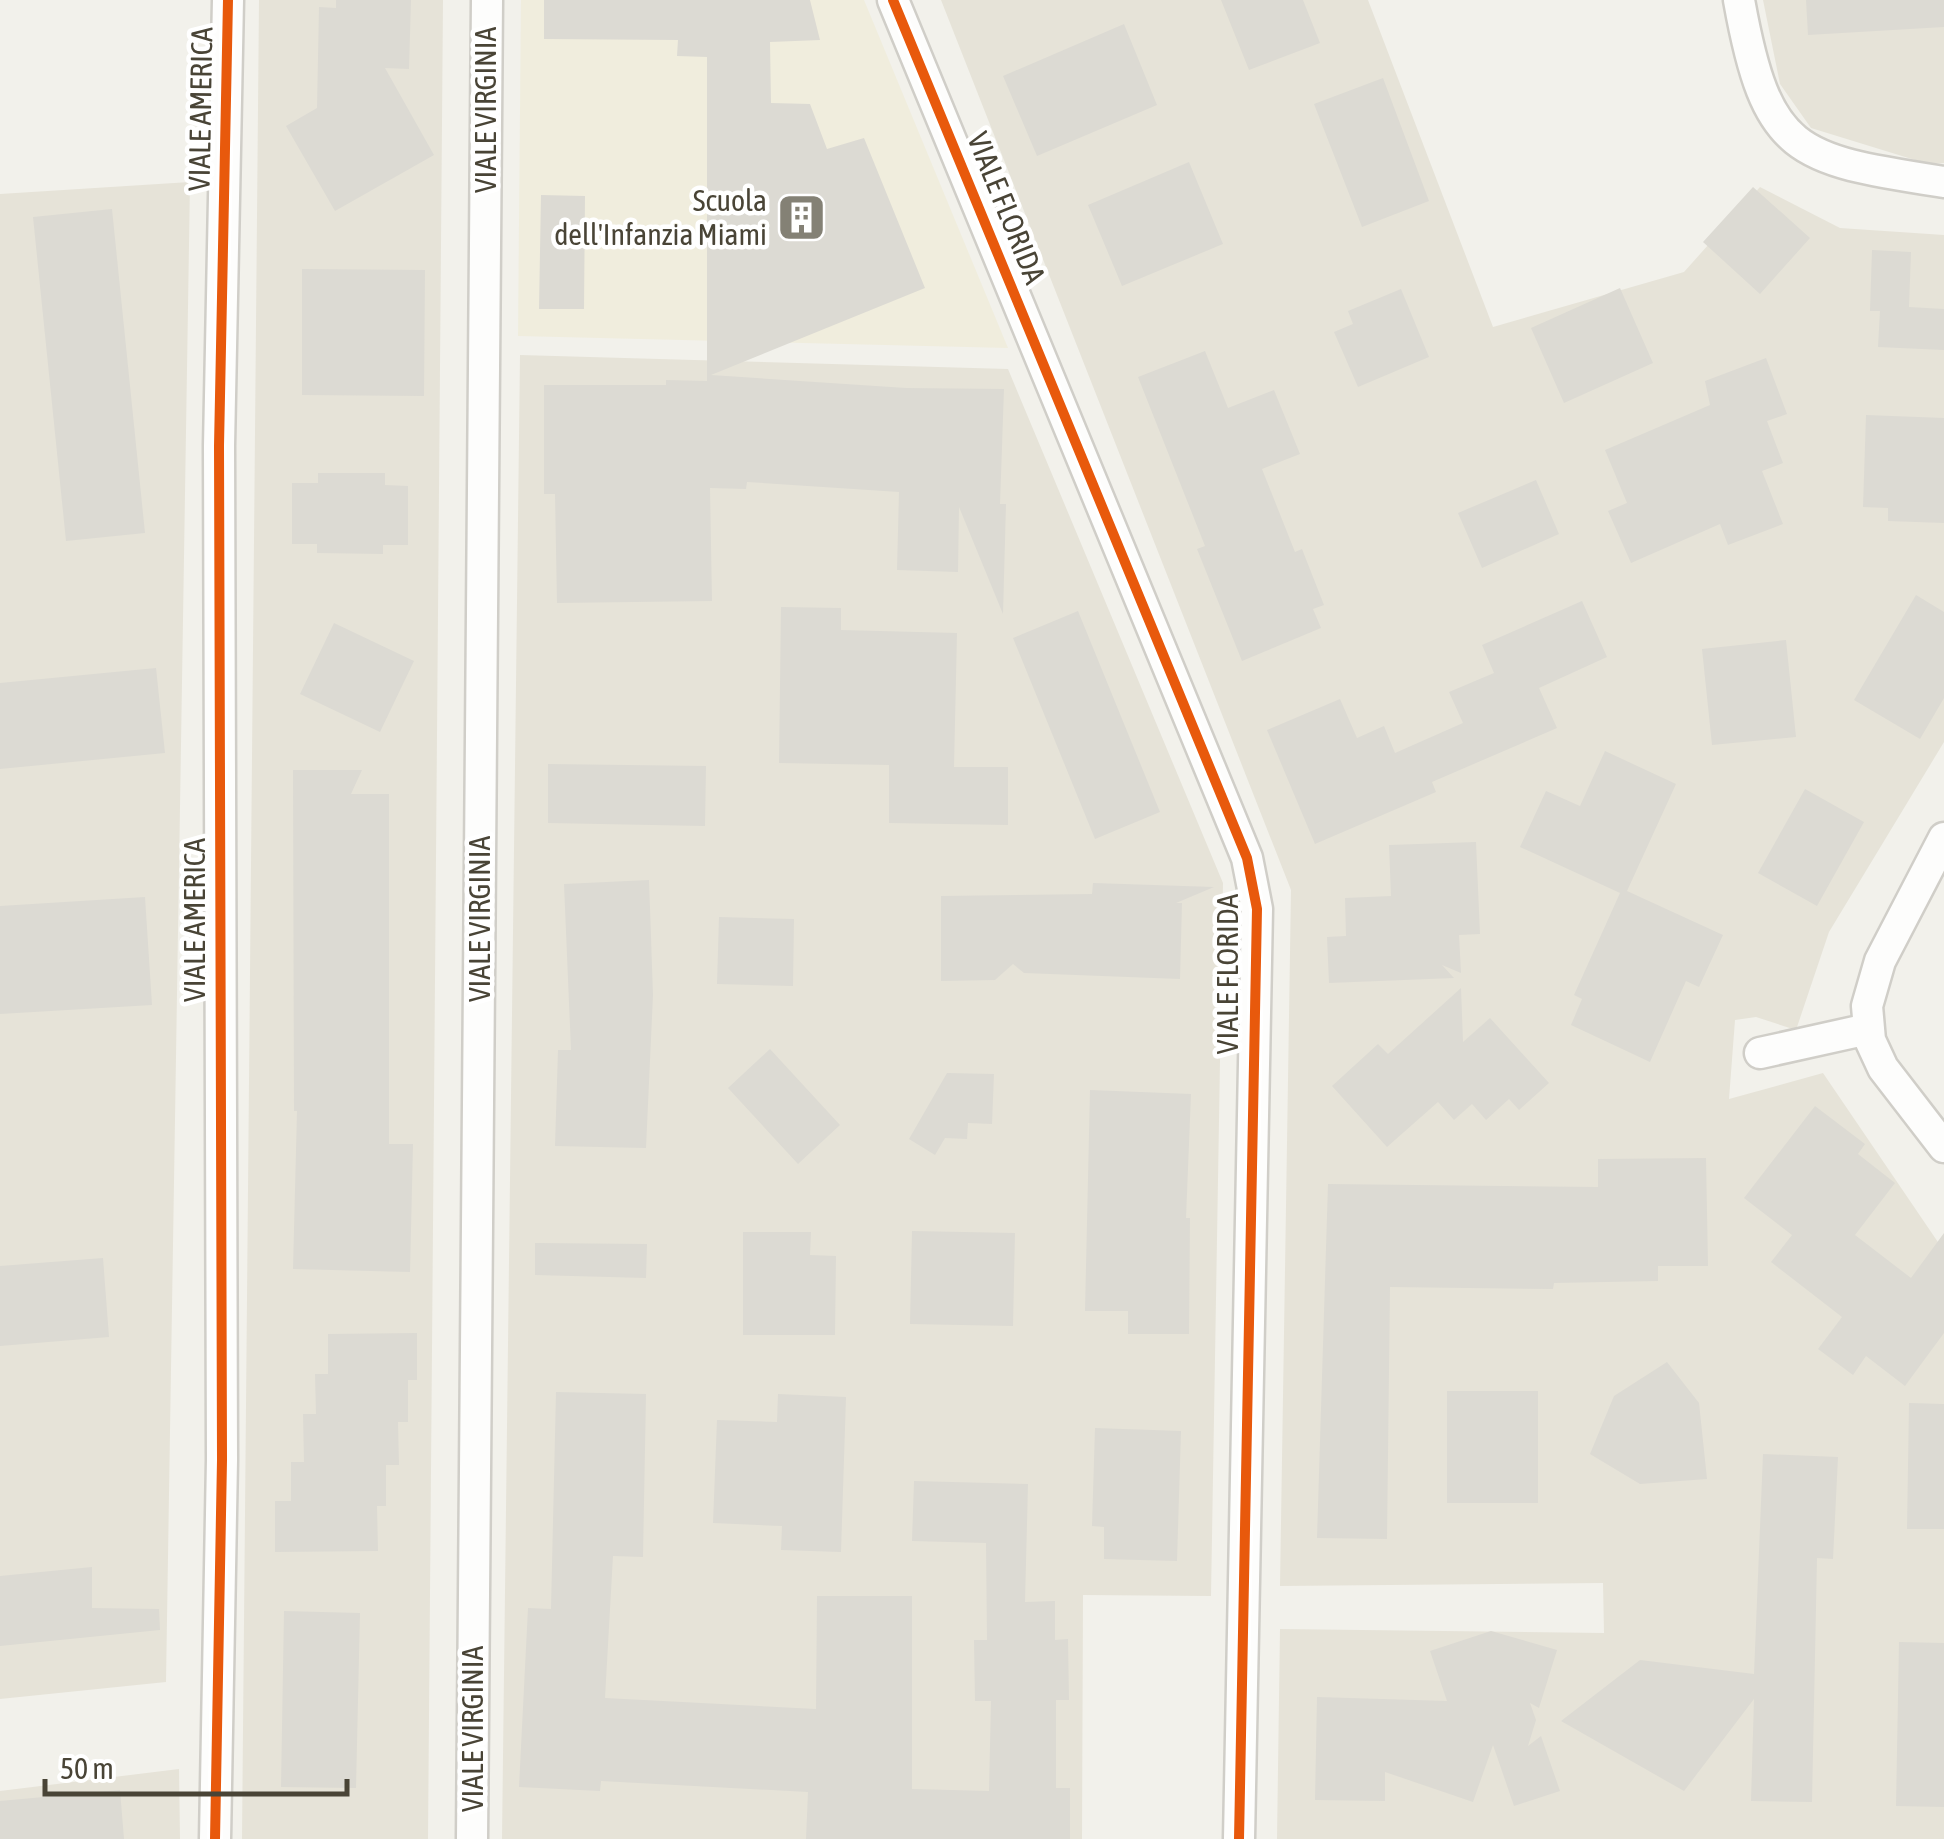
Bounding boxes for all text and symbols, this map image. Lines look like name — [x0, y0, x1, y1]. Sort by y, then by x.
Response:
street label: VIALE AMERICA — [182, 26, 218, 191]
street label: VIALE VIRGINIA — [468, 27, 502, 193]
street label: VIALE FLORIDA — [961, 127, 1053, 289]
place label: Scuola dell'Infanzia Miami — [554, 183, 767, 251]
building icon: Scuola dell'Infanzia Miami — [776, 192, 828, 244]
street label: VIALE VIRGINIA — [462, 836, 496, 1002]
street label: VIALE AMERICA — [177, 838, 211, 1002]
street label: VIALE FLORIDA — [1210, 894, 1244, 1054]
street label: VIALE VIRGINIA — [455, 1646, 489, 1812]
scale bar — [45, 1734, 348, 1796]
text: 50 m — [60, 1751, 114, 1785]

